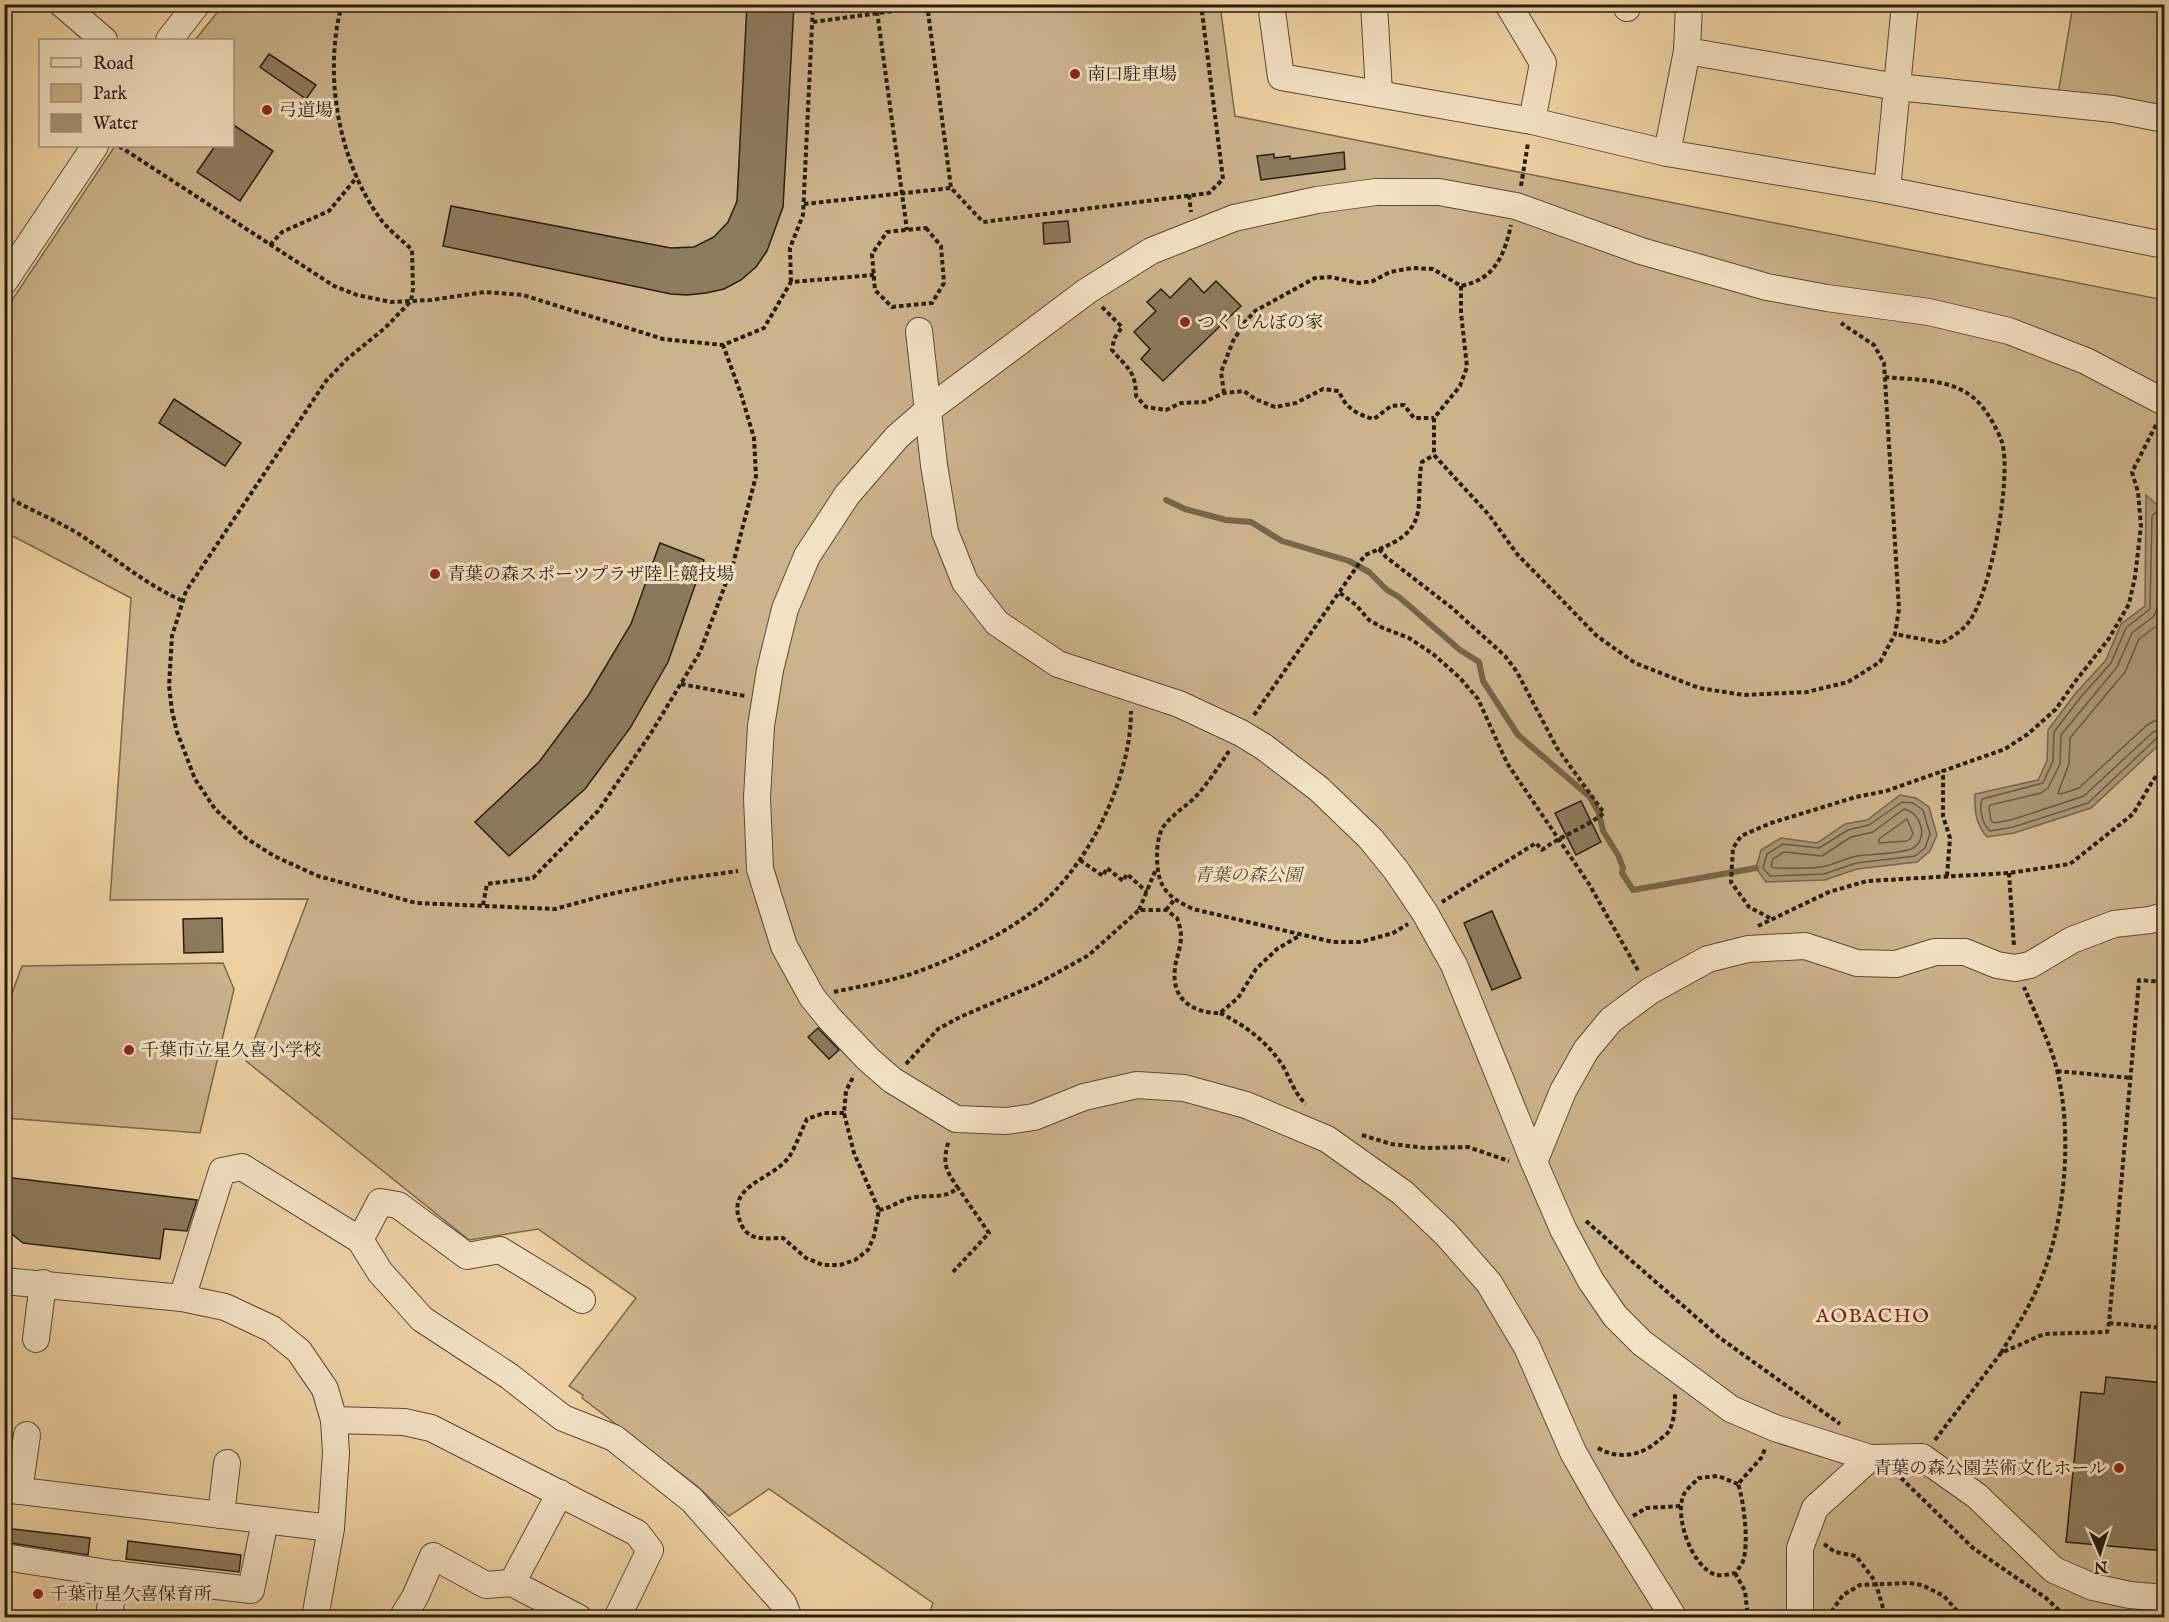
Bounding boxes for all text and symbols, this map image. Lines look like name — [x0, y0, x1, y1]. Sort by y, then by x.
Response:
legend — [39, 39, 234, 147]
text: Road — [93, 53, 134, 76]
place label: 南口駐車場 — [1087, 64, 1177, 87]
marker: 南口駐車場 — [1068, 67, 1082, 81]
text: Park — [93, 83, 128, 106]
place label: 弓道場 — [279, 100, 333, 123]
marker: 弓道場 — [260, 103, 274, 117]
text: Water — [93, 113, 138, 136]
place label: つくしんぼの家 — [1197, 312, 1323, 335]
marker: つくしんぼの家 — [1178, 315, 1192, 329]
place label: 青葉の森スポーツプラザ陸上競技場 — [447, 564, 734, 587]
marker: 青葉の森スポーツプラザ陸上競技場 — [428, 567, 442, 581]
park label: 青葉の森公園 — [1194, 865, 1305, 888]
place label: 千葉市立星久喜小学校 — [141, 1040, 321, 1063]
marker: 千葉市立星久喜小学校 — [122, 1043, 136, 1057]
district label: AOBACHO — [1815, 1304, 1930, 1329]
place label: 青葉の森公園芸術文化ホール — [1873, 1458, 2107, 1481]
marker: 青葉の森公園芸術文化ホール — [2112, 1461, 2126, 1475]
north arrow — [2070, 1523, 2130, 1583]
text: N — [2093, 1556, 2109, 1576]
place label: 千葉市星久喜保育所 — [50, 1584, 212, 1607]
marker: 千葉市星久喜保育所 — [31, 1587, 45, 1601]

